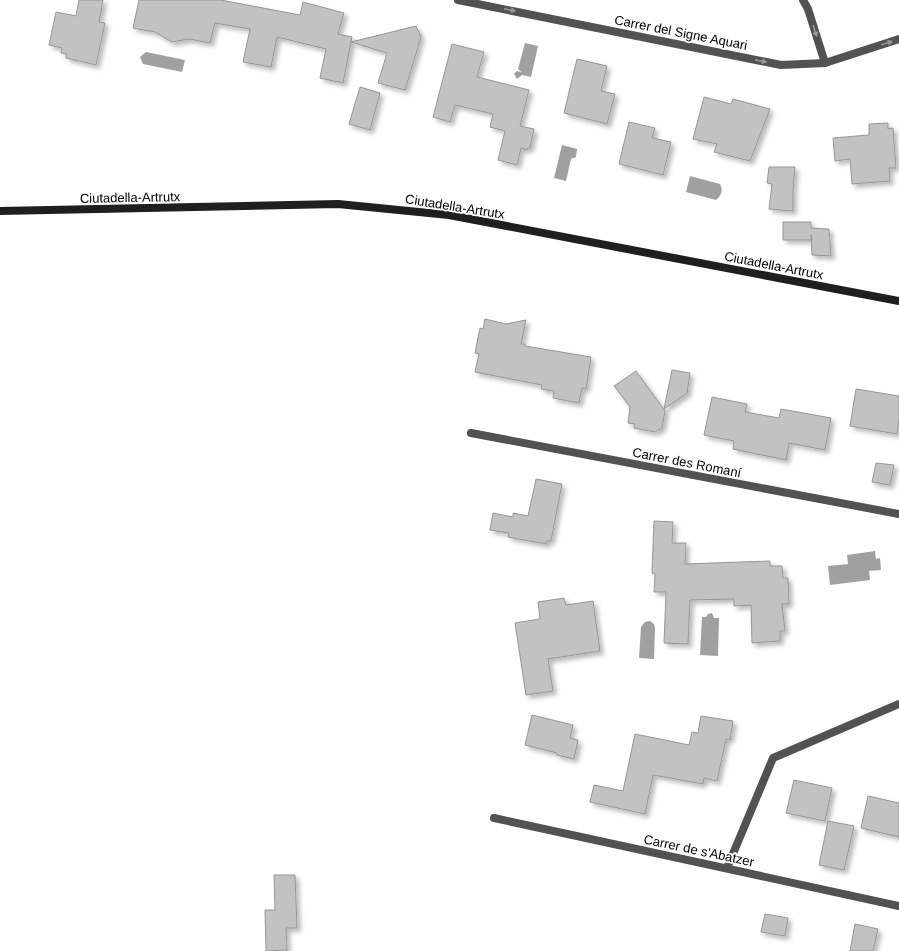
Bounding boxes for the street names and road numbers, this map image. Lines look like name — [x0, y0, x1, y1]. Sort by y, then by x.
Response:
street label: Carrer del Signe Aquari — [613, 12, 749, 53]
street label: Ciutadella-Artrutx — [80, 189, 181, 206]
street label: Ciutadella-Artrutx — [404, 191, 506, 222]
street label: Ciutadella-Artrutx — [723, 249, 825, 283]
street label: Carrer des Romaní — [631, 445, 743, 480]
street label: Carrer de s'Abatzer — [642, 831, 756, 870]

